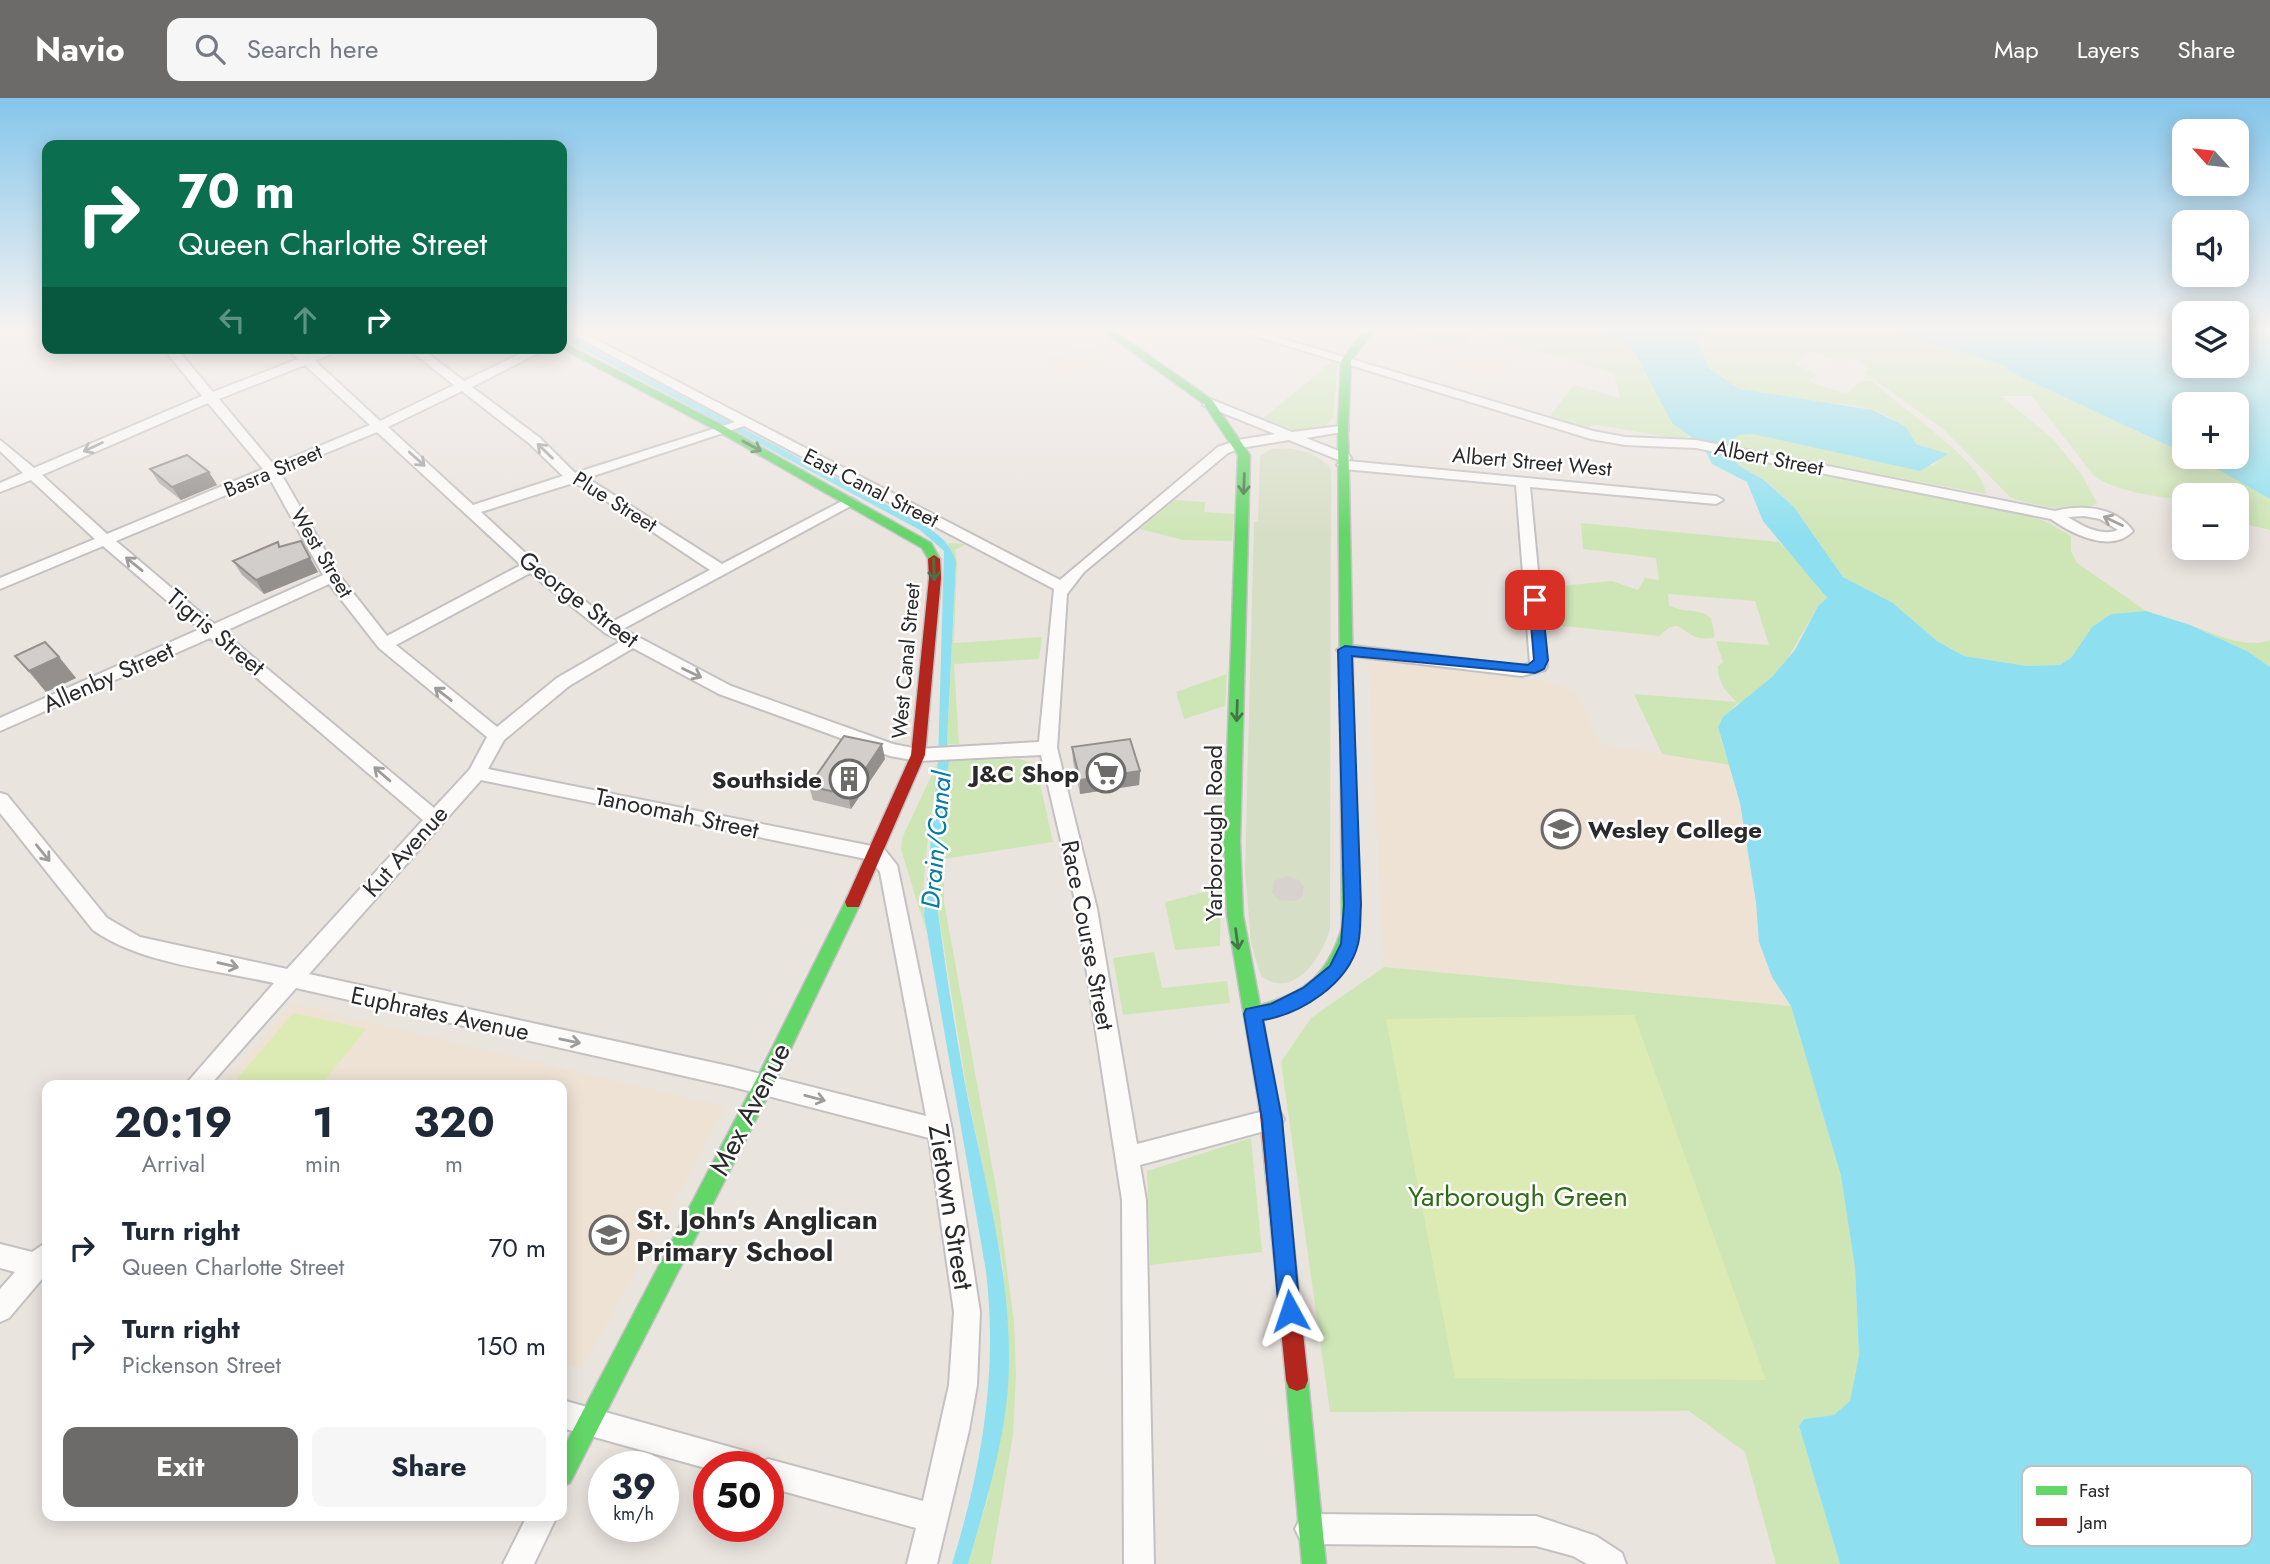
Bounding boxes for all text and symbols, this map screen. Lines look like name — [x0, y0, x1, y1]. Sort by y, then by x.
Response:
search box — [167, 18, 657, 81]
text: Navio — [35, 26, 125, 73]
icon: search — [191, 30, 229, 68]
text: Search here — [247, 30, 378, 68]
text: Map — [1994, 32, 2039, 67]
text: Layers — [2077, 32, 2139, 67]
text: Share — [2177, 32, 2235, 67]
north arrow — [2172, 119, 2249, 196]
map controls — [2172, 119, 2249, 560]
text: 70 m — [178, 156, 295, 226]
icon: right — [63, 168, 154, 259]
button: sound — [2172, 210, 2249, 287]
text: Queen Charlotte Street — [178, 221, 487, 267]
icon: left — [213, 301, 251, 339]
icon: ahead — [286, 301, 324, 339]
icon: right — [359, 301, 397, 339]
button: layers — [2172, 301, 2249, 378]
button: + — [2172, 392, 2249, 469]
street label: Albert Street — [1712, 433, 1826, 483]
street label: Basra Street — [219, 437, 327, 505]
one-way arrow — [741, 439, 761, 453]
street label: Albert Street West — [1451, 440, 1613, 484]
one-way arrow — [83, 441, 104, 454]
street label: East Canal Street — [798, 441, 944, 535]
one-way arrow — [537, 442, 554, 459]
one-way arrow — [408, 451, 425, 468]
street label: Plue Street — [567, 464, 663, 540]
one-way arrow — [1237, 472, 1250, 495]
button: − — [2172, 483, 2249, 560]
street label: West Street — [283, 502, 361, 604]
one-way arrow — [2104, 514, 2124, 528]
street label: George Street — [512, 542, 647, 656]
one-way arrow — [125, 556, 143, 571]
one-way arrow — [928, 558, 941, 581]
pin — [1505, 570, 1565, 630]
street label: Tigris Street — [159, 580, 273, 684]
icon: arrive — [1516, 581, 1554, 619]
street label: West Canal Street — [884, 582, 928, 740]
street label: Allenby Street — [37, 632, 179, 721]
one-way arrow — [681, 667, 702, 681]
one-way arrow — [435, 686, 453, 701]
one-way arrow — [1231, 700, 1244, 723]
street label: Yarborough Road — [1196, 745, 1231, 921]
supermarket icon: J&C Shop — [1085, 752, 1127, 794]
place label: J&C Shop — [967, 756, 1079, 791]
building icon: Southside — [828, 758, 870, 800]
place label: Southside — [712, 762, 822, 797]
one-way arrow — [373, 766, 391, 782]
water label: Drain/Canal — [911, 769, 961, 910]
street label: Tanoomah Street — [592, 779, 762, 847]
street label: Kut Avenue — [354, 797, 456, 905]
school or university icon: Wesley College — [1540, 808, 1582, 850]
place label: Wesley College — [1588, 812, 1762, 847]
street label: Race Course Street — [1052, 837, 1124, 1033]
one-way arrow — [35, 843, 51, 861]
one-way arrow — [1231, 927, 1244, 949]
one-way arrow — [216, 959, 239, 973]
street label: Euphrates Avenue — [348, 977, 532, 1049]
one-way arrow — [558, 1035, 581, 1048]
street label: Mex Avenue — [699, 1036, 801, 1182]
text: 20:19 — [114, 1092, 233, 1153]
text: 1 — [312, 1092, 334, 1153]
text: 320 — [413, 1092, 495, 1153]
one-way arrow — [804, 1092, 826, 1105]
street label: Zietown Street — [918, 1121, 984, 1293]
text: Arrival — [142, 1147, 205, 1181]
text: min — [305, 1147, 341, 1181]
text: m — [445, 1147, 463, 1181]
park label: Yarborough Green — [1408, 1176, 1628, 1217]
place label: St. John's Anglican Primary School — [636, 1199, 878, 1272]
text: Turn right — [122, 1212, 240, 1250]
school or university icon: St. John's Anglican Primary School — [588, 1214, 630, 1256]
icon: right — [63, 1229, 101, 1267]
text: 70 m — [489, 1229, 546, 1267]
text: Queen Charlotte Street — [122, 1250, 344, 1284]
position arrow — [1253, 1274, 1327, 1348]
text: Turn right — [122, 1310, 240, 1348]
icon: right — [63, 1327, 101, 1365]
text: 150 m — [476, 1327, 546, 1365]
text: Pickenson Street — [122, 1348, 281, 1382]
button: Exit — [63, 1427, 298, 1507]
button: Share — [312, 1427, 546, 1507]
speed limit sign: 50 — [693, 1451, 784, 1542]
text: 39 — [611, 1462, 656, 1512]
legend — [2022, 1466, 2252, 1546]
text: Fast — [2079, 1477, 2110, 1504]
text: km/h — [613, 1501, 654, 1527]
text: Jam — [2076, 1509, 2108, 1536]

